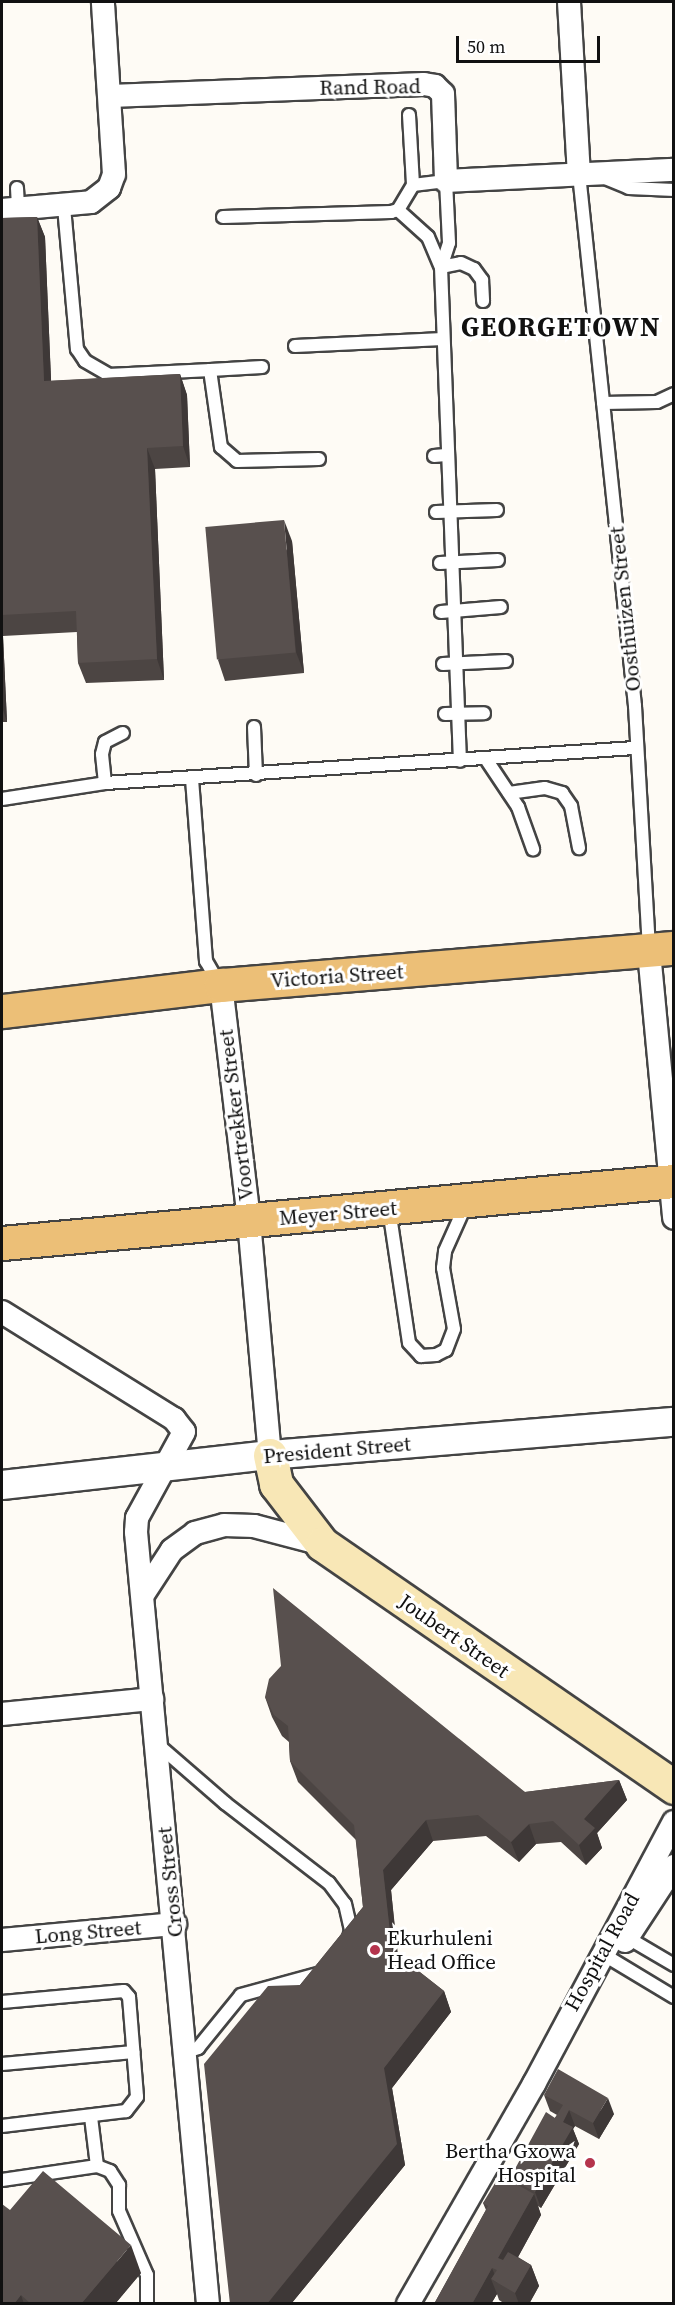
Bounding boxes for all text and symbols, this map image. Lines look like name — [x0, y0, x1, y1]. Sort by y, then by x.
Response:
scale bar — [459, 24, 603, 62]
text: 50 m — [467, 34, 505, 59]
street label: Rand Road — [319, 74, 421, 100]
district label: GEORGETOWN — [461, 311, 661, 343]
street label: Oosthuizen Street — [604, 525, 646, 693]
street label: Victoria Street — [270, 959, 404, 993]
street label: Voortrekker Street — [213, 1028, 259, 1202]
street label: Meyer Street — [278, 1195, 398, 1231]
street label: President Street — [262, 1431, 412, 1469]
street label: Joubert Street — [394, 1589, 514, 1683]
street label: Cross Street — [152, 1826, 188, 1938]
street label: Hospital Road — [559, 1888, 645, 2016]
street label: Long Street — [34, 1915, 142, 1949]
place label: Ekurhuleni Head Office — [387, 1925, 496, 1975]
marker: Ekurhuleni Head Office — [368, 1943, 382, 1957]
place label: Bertha Gxowa Hospital — [445, 2138, 576, 2188]
marker: Bertha Gxowa Hospital — [581, 2154, 599, 2172]

